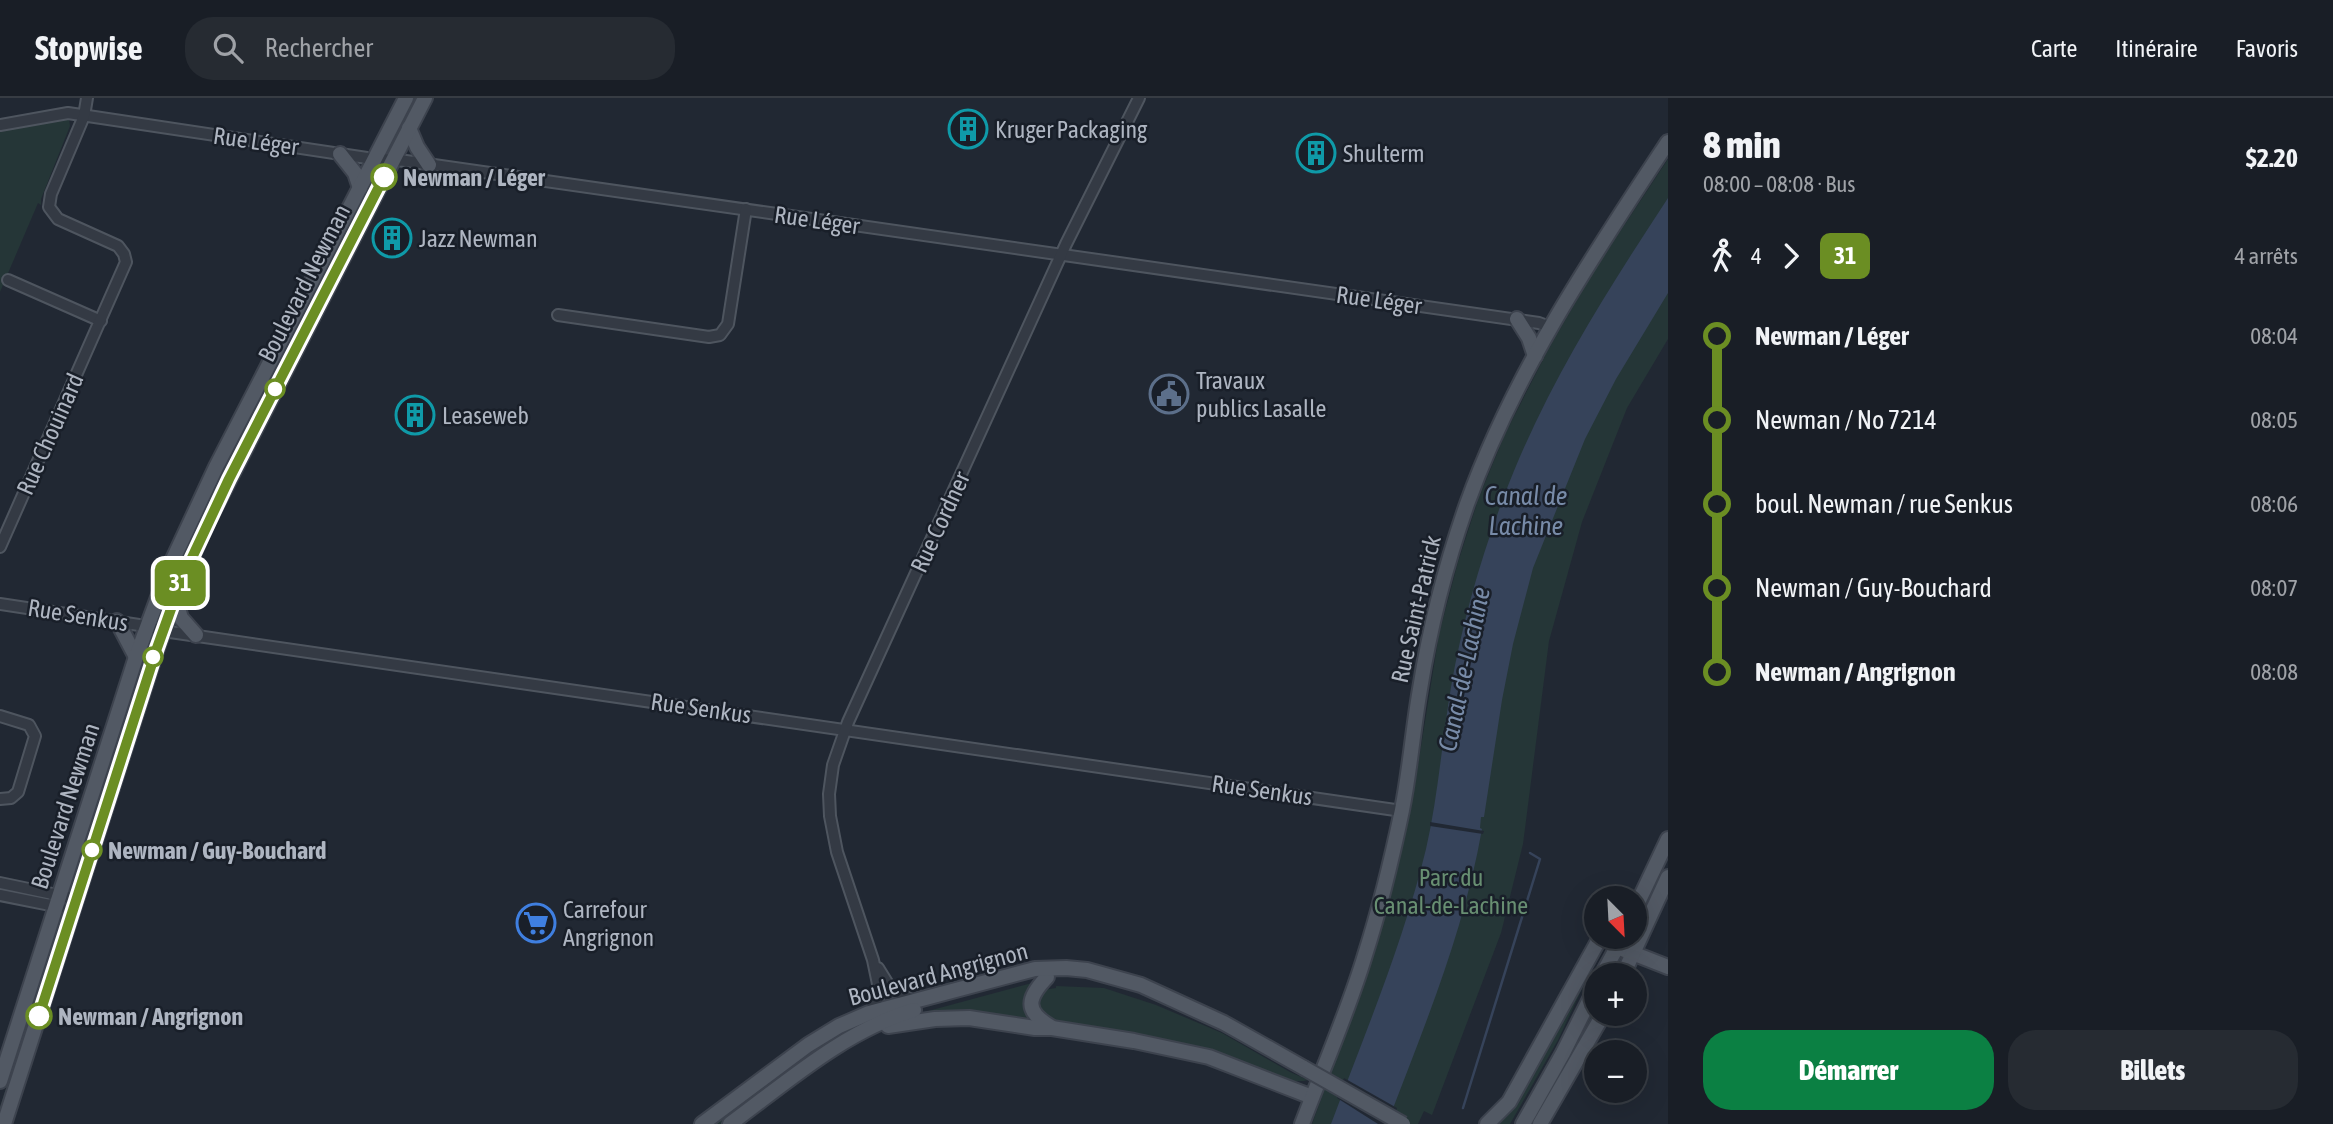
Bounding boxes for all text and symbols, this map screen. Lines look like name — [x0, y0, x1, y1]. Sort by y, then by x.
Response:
search box — [185, 17, 675, 80]
text: Stopwise — [35, 29, 143, 67]
icon: search — [209, 29, 247, 67]
text: Rechercher — [265, 33, 373, 63]
text: Carte — [2031, 35, 2077, 62]
text: Itinéraire — [2115, 35, 2198, 62]
text: Favoris — [2236, 35, 2298, 62]
building icon: Kruger Packaging — [947, 108, 989, 150]
place label: Kruger Packaging — [995, 116, 1148, 143]
street label: Rue Léger — [212, 122, 301, 160]
text: 8 min — [1703, 123, 1781, 166]
building icon: Shulterm — [1295, 132, 1337, 174]
place label: Shulterm — [1343, 140, 1425, 167]
text: $2.20 — [2246, 143, 2298, 173]
marker: Newman / Léger — [371, 164, 397, 190]
place label: Newman / Léger — [403, 164, 546, 191]
text: 08:00 – 08:08 · Bus — [1703, 171, 1855, 197]
street label: Boulevard Newman — [253, 200, 355, 366]
street label: Rue Léger — [773, 201, 862, 239]
building icon: Jazz Newman — [371, 217, 413, 259]
place label: Jazz Newman — [419, 225, 538, 252]
icon: walk — [1703, 237, 1741, 275]
icon: forward — [1772, 237, 1810, 275]
text: 31 — [1834, 242, 1856, 269]
text: 4 — [1751, 243, 1762, 269]
text: 4 arrêts — [2235, 243, 2298, 269]
street label: Rue Léger — [1335, 281, 1424, 319]
text: Newman / Léger — [1755, 321, 1909, 351]
text: 08:04 — [2250, 323, 2298, 349]
place label: Travaux publics Lasalle — [1196, 367, 1326, 422]
street label: Rue Chouinard — [11, 369, 89, 499]
public building icon: Travaux publics Lasalle — [1148, 373, 1190, 415]
unlabelled marker — [265, 379, 285, 399]
building icon: Leaseweb — [394, 394, 436, 436]
place label: Leaseweb — [442, 402, 529, 429]
text: Newman / No 7214 — [1755, 405, 1937, 435]
text: 08:05 — [2250, 407, 2298, 433]
street label: Rue Cordner — [905, 467, 975, 577]
water label: Canal de Lachine — [1484, 481, 1568, 541]
text: boul. Newman / rue Senkus — [1755, 489, 2013, 519]
text: 08:06 — [2250, 491, 2298, 517]
street label: Rue Saint-Patrick — [1386, 532, 1446, 685]
line badge: 31 — [148, 560, 212, 606]
text: 31 — [169, 569, 191, 596]
text: Newman / Guy-Bouchard — [1755, 573, 1992, 603]
text: 08:07 — [2250, 575, 2298, 601]
water label: Canal-de-Lachine — [1432, 584, 1496, 754]
street label: Rue Senkus — [26, 594, 130, 636]
unlabelled marker — [143, 647, 163, 667]
text: Newman / Angrignon — [1755, 657, 1956, 687]
text: 08:08 — [2250, 659, 2298, 685]
street label: Rue Senkus — [649, 688, 753, 728]
street label: Boulevard Newman — [25, 720, 105, 892]
street label: Rue Senkus — [1210, 770, 1314, 810]
place label: Newman / Guy-Bouchard — [108, 837, 327, 864]
marker: Newman / Guy-Bouchard — [82, 840, 102, 860]
park label: Parc du Canal-de-Lachine — [1374, 864, 1528, 919]
north arrow — [1584, 886, 1647, 948]
map controls — [1584, 886, 1647, 1103]
place label: Carrefour Angrignon — [563, 896, 654, 951]
supermarket icon: Carrefour Angrignon — [515, 902, 557, 944]
street label: Boulevard Angrignon — [845, 937, 1031, 1011]
button: + — [1584, 963, 1647, 1026]
marker: Newman / Angrignon — [26, 1003, 52, 1029]
place label: Newman / Angrignon — [58, 1003, 243, 1030]
button: Démarrer — [1703, 1030, 1994, 1110]
button: Billets — [2008, 1030, 2298, 1110]
button: − — [1584, 1040, 1647, 1103]

